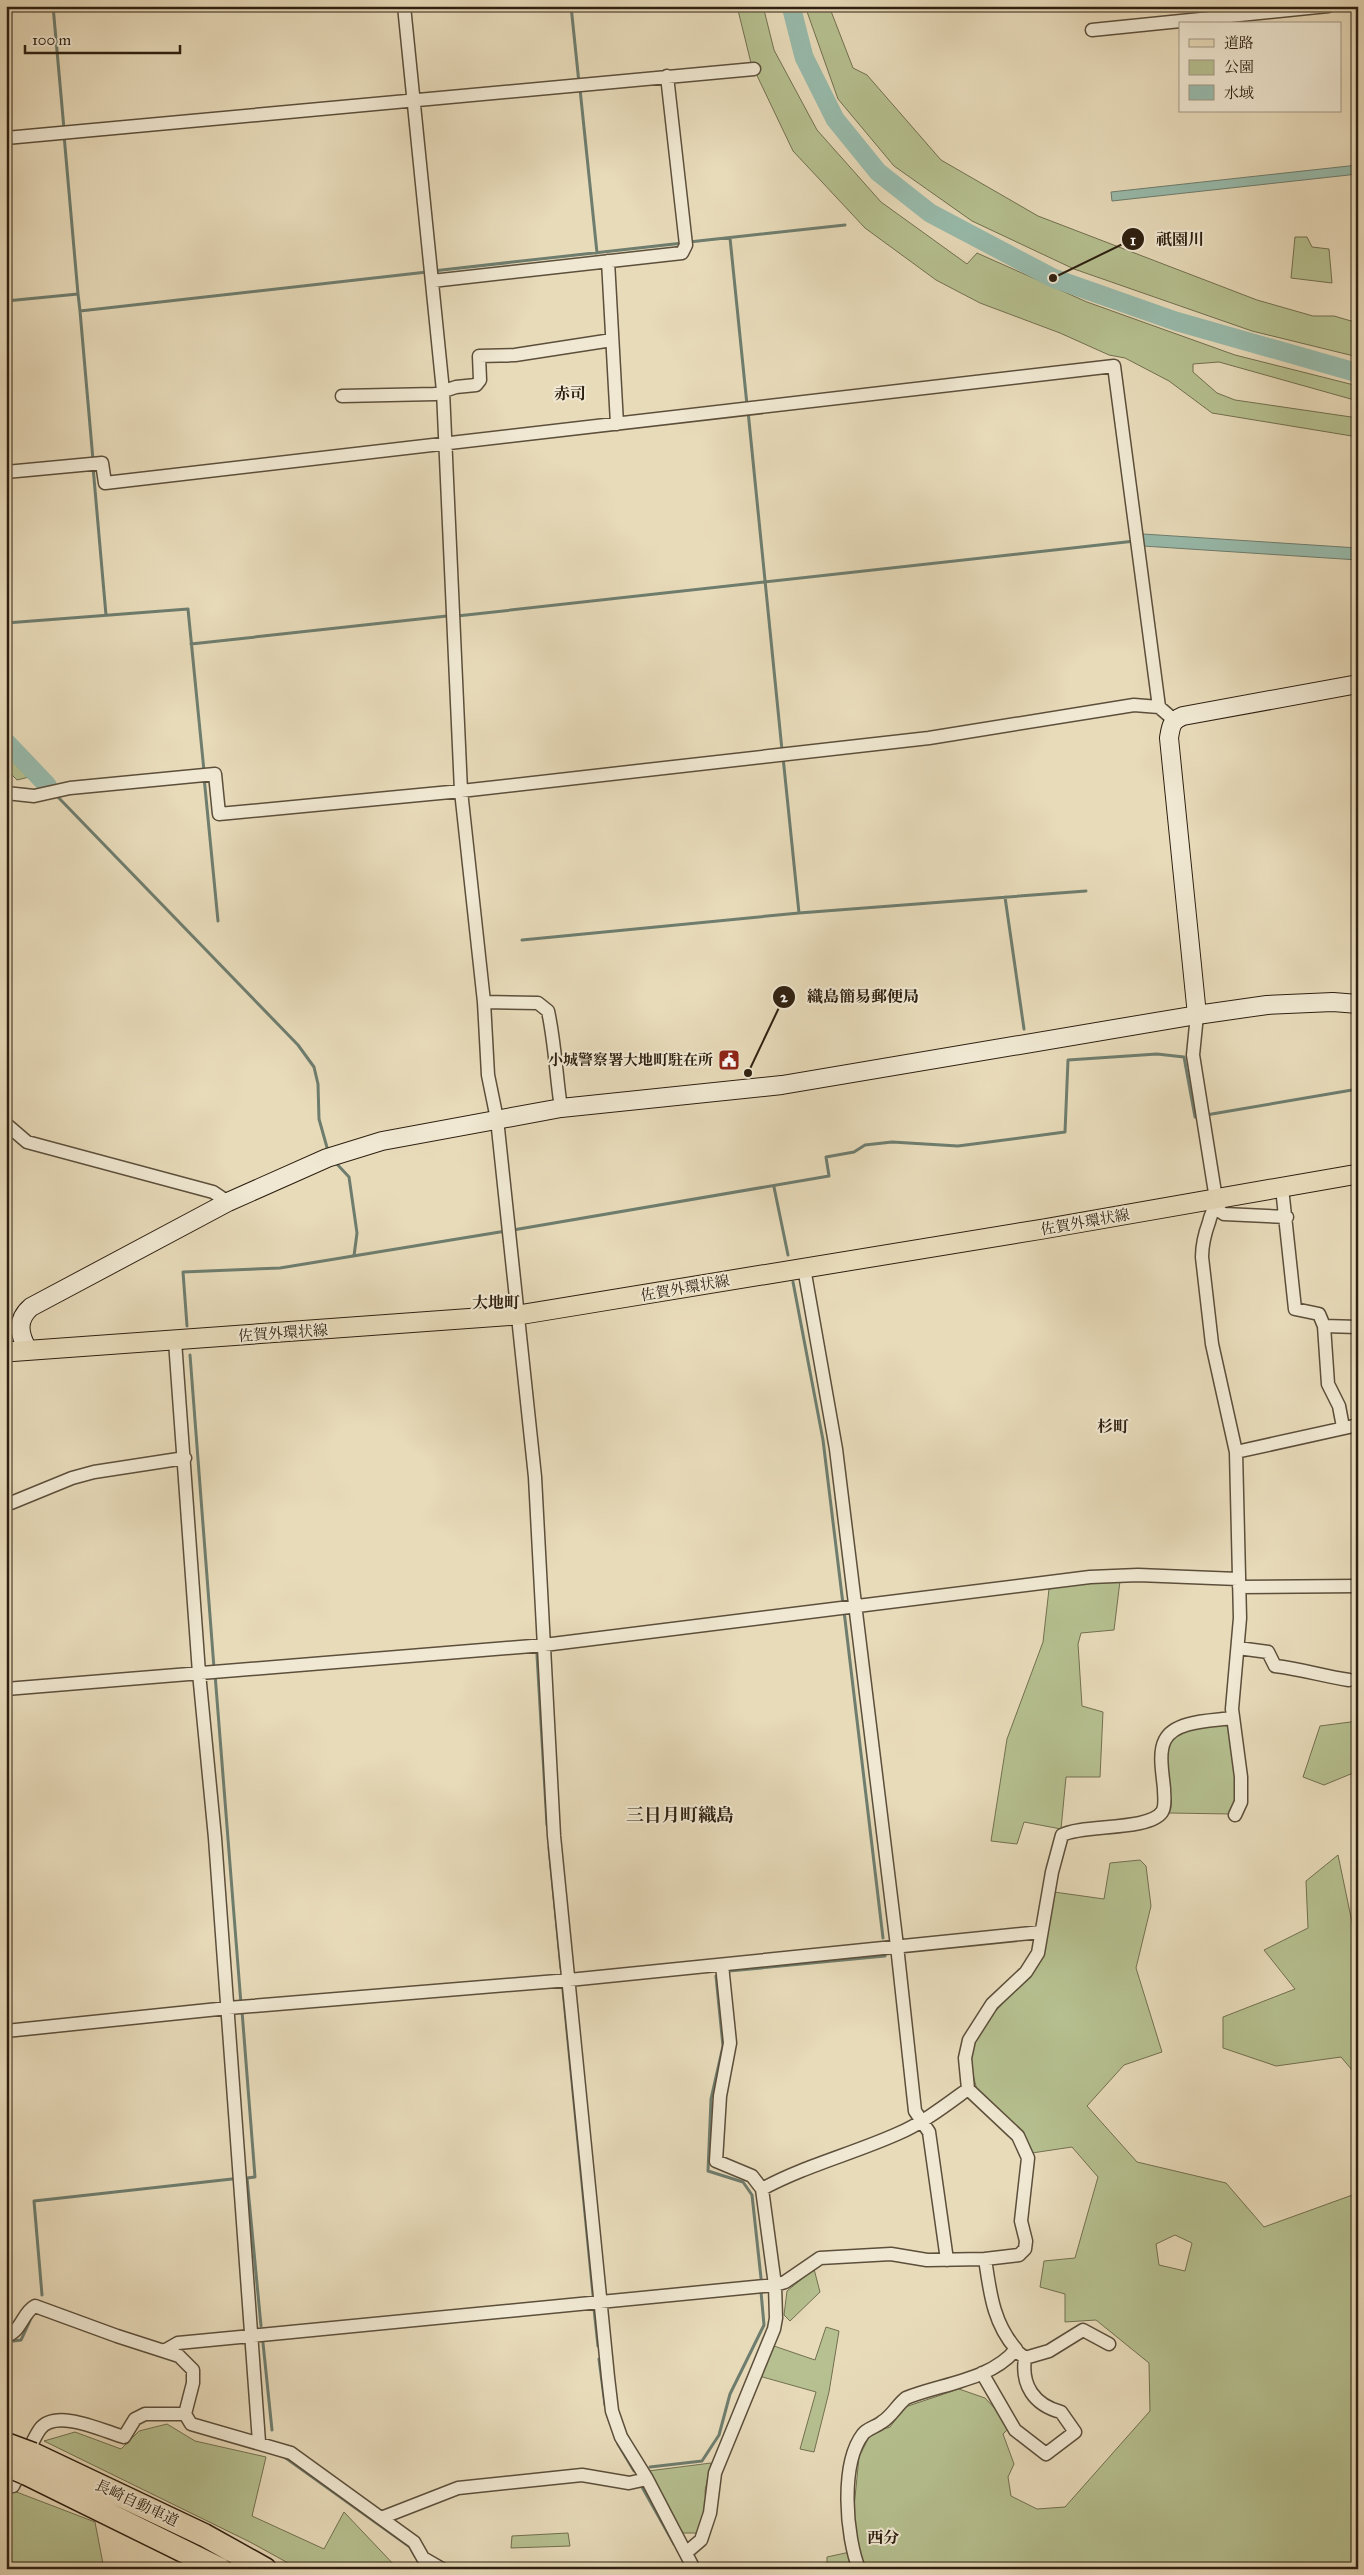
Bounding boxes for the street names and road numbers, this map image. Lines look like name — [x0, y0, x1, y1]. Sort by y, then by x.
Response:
street label: 佐賀外環状線 — [1039, 1205, 1131, 1239]
street label: 佐賀外環状線 — [639, 1271, 731, 1305]
street label: 佐賀外環状線 — [237, 1321, 329, 1345]
street label: 長崎自動車道 — [92, 2476, 182, 2530]

